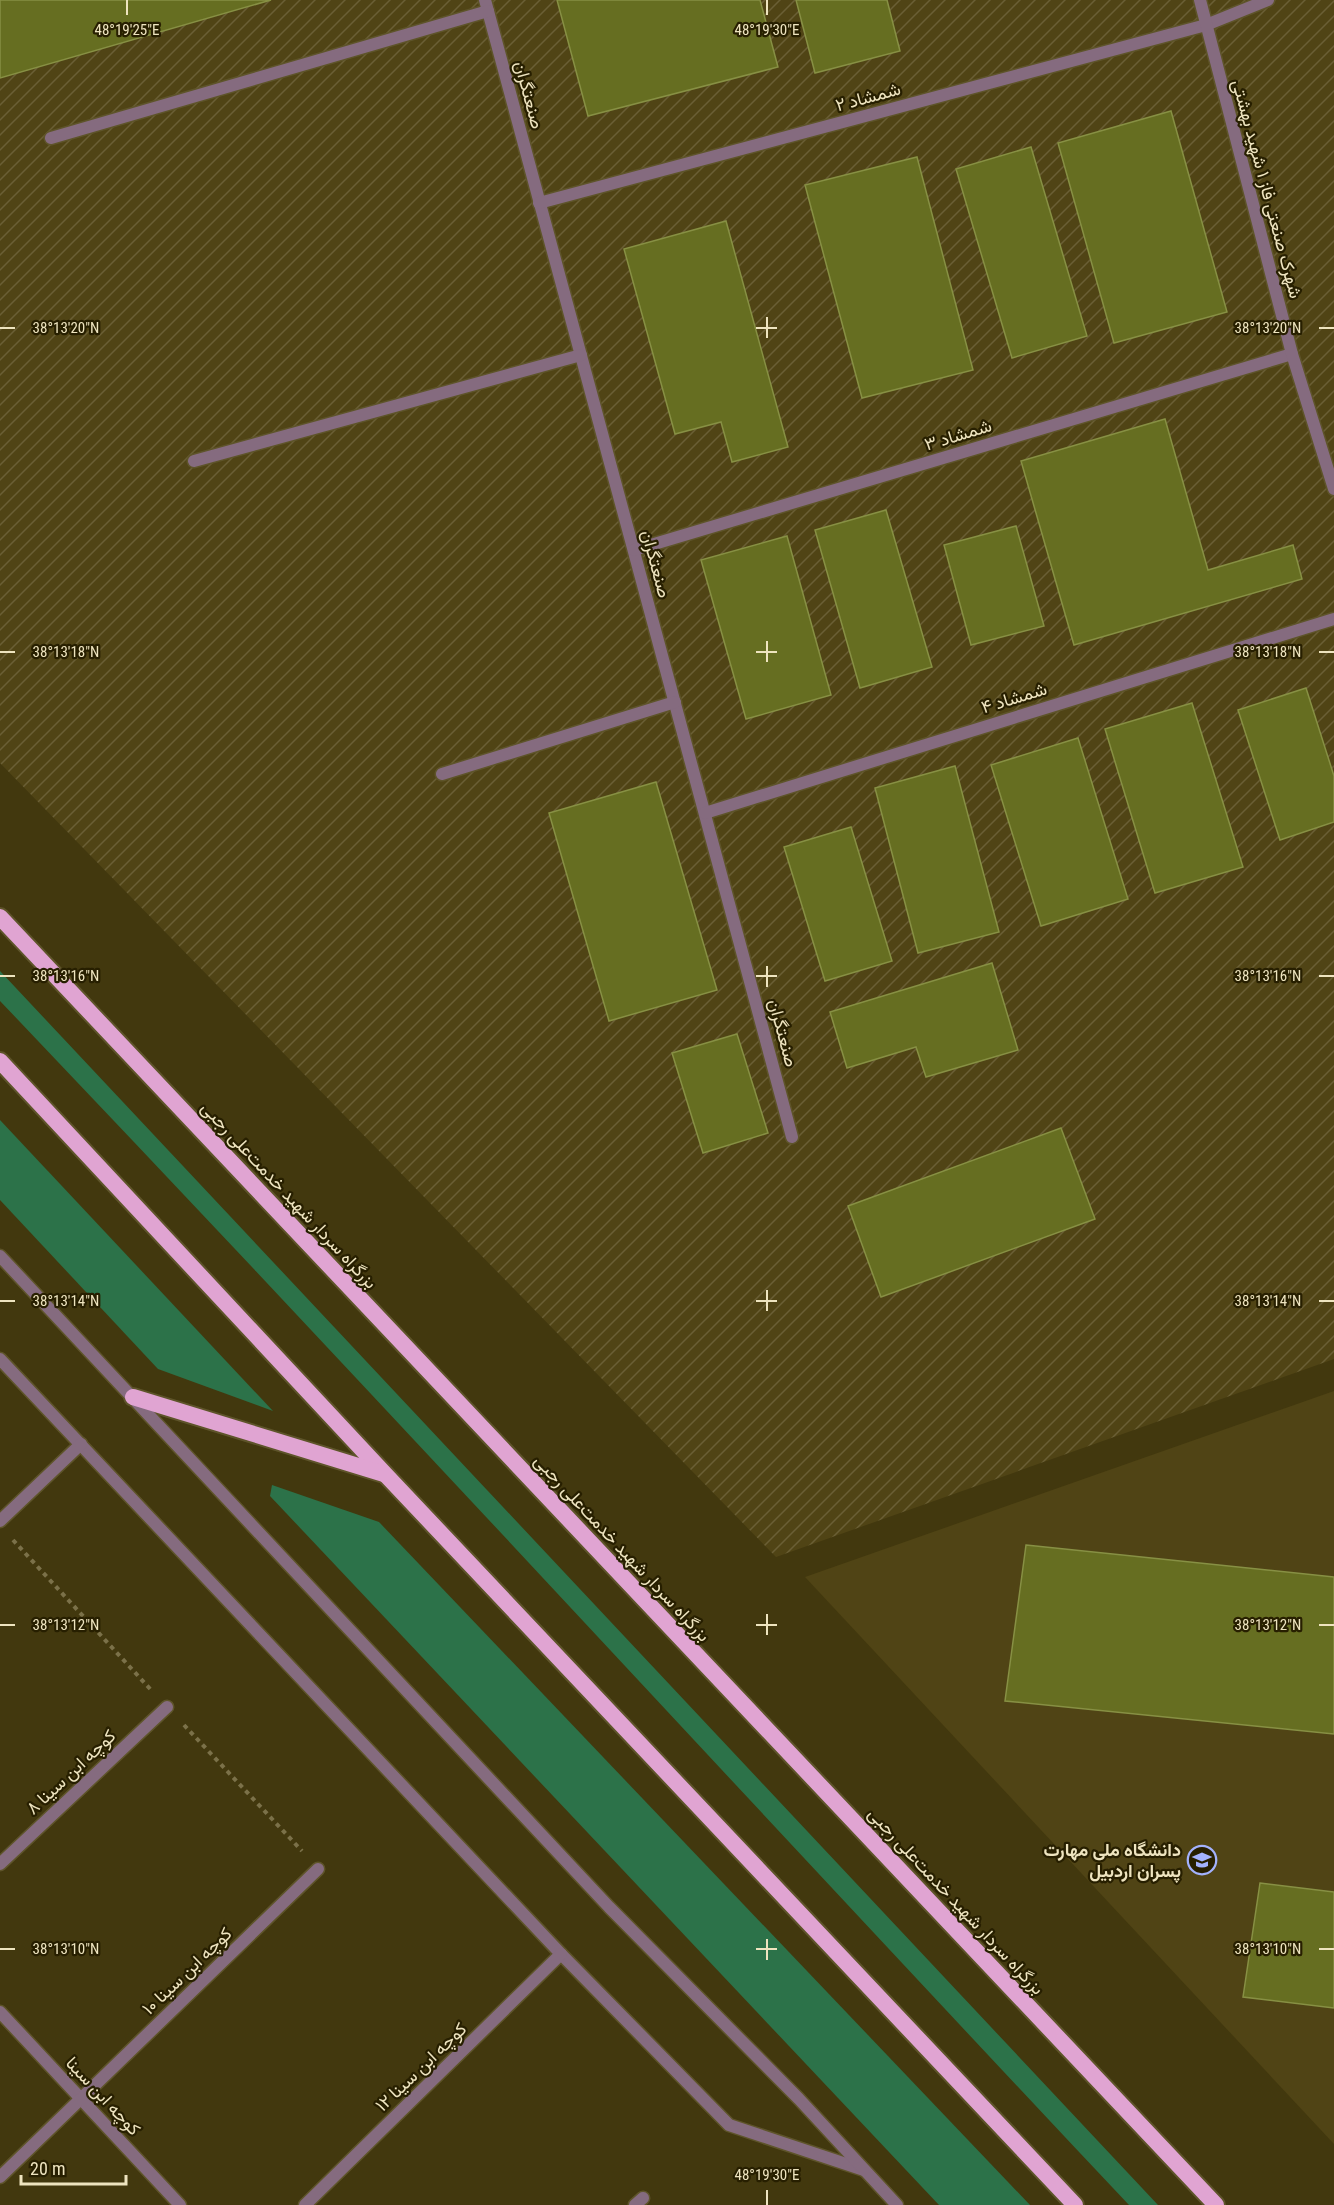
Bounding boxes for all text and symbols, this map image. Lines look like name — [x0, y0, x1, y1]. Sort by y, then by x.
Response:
text: 48°19'25"E — [95, 21, 159, 39]
text: 48°19'30"E — [735, 21, 799, 39]
street label: صنعتگران — [509, 59, 549, 131]
street label: شهرک صنعتی فاز ۱ شهید بهشتی — [1227, 77, 1307, 301]
street label: شمشاد ۲ — [833, 78, 903, 115]
text: 38°13'20"N — [33, 319, 99, 337]
text: 38°13'20"N — [1235, 319, 1301, 337]
street label: شمشاد ۳ — [922, 414, 994, 455]
street label: صنعتگران — [636, 528, 676, 600]
text: 38°13'18"N — [33, 643, 99, 661]
text: 38°13'18"N — [1235, 643, 1301, 661]
street label: شمشاد ۴ — [979, 678, 1049, 717]
text: 38°13'16"N — [33, 967, 99, 985]
text: 38°13'16"N — [1235, 967, 1301, 985]
street label: صنعتگران — [763, 997, 803, 1069]
street label: بزرگراه سردار شهید خدمت‌علی رجبی — [196, 1097, 382, 1293]
text: 38°13'14"N — [33, 1292, 99, 1310]
text: 38°13'14"N — [1235, 1292, 1301, 1310]
street label: بزرگراه سردار شهید خدمت‌علی رجبی — [529, 1450, 715, 1646]
text: 38°13'12"N — [33, 1616, 99, 1634]
text: 38°13'12"N — [1235, 1616, 1301, 1634]
street label: کوچه ابن سینا ۸ — [22, 1725, 121, 1820]
street label: بزرگراه سردار شهید خدمت‌علی رجبی — [863, 1803, 1049, 1999]
place label: دانشگاه ملی مهارت پسران اردبیل — [1043, 1839, 1181, 1883]
school or university icon: دانشگاه ملی مهارت پسران اردبیل — [1186, 1844, 1218, 1876]
street label: کوچه ابن سینا ۱۰ — [137, 1923, 237, 2020]
text: 38°13'10"N — [33, 1940, 99, 1958]
text: 38°13'10"N — [1235, 1940, 1301, 1958]
street label: کوچه ابن سینا ۱۲ — [371, 2018, 472, 2117]
street label: کوچه ابن سینا — [60, 2052, 145, 2141]
scale bar — [21, 2148, 126, 2186]
text: 20 m — [30, 2158, 65, 2179]
text: 48°19'30"E — [735, 2166, 799, 2184]

